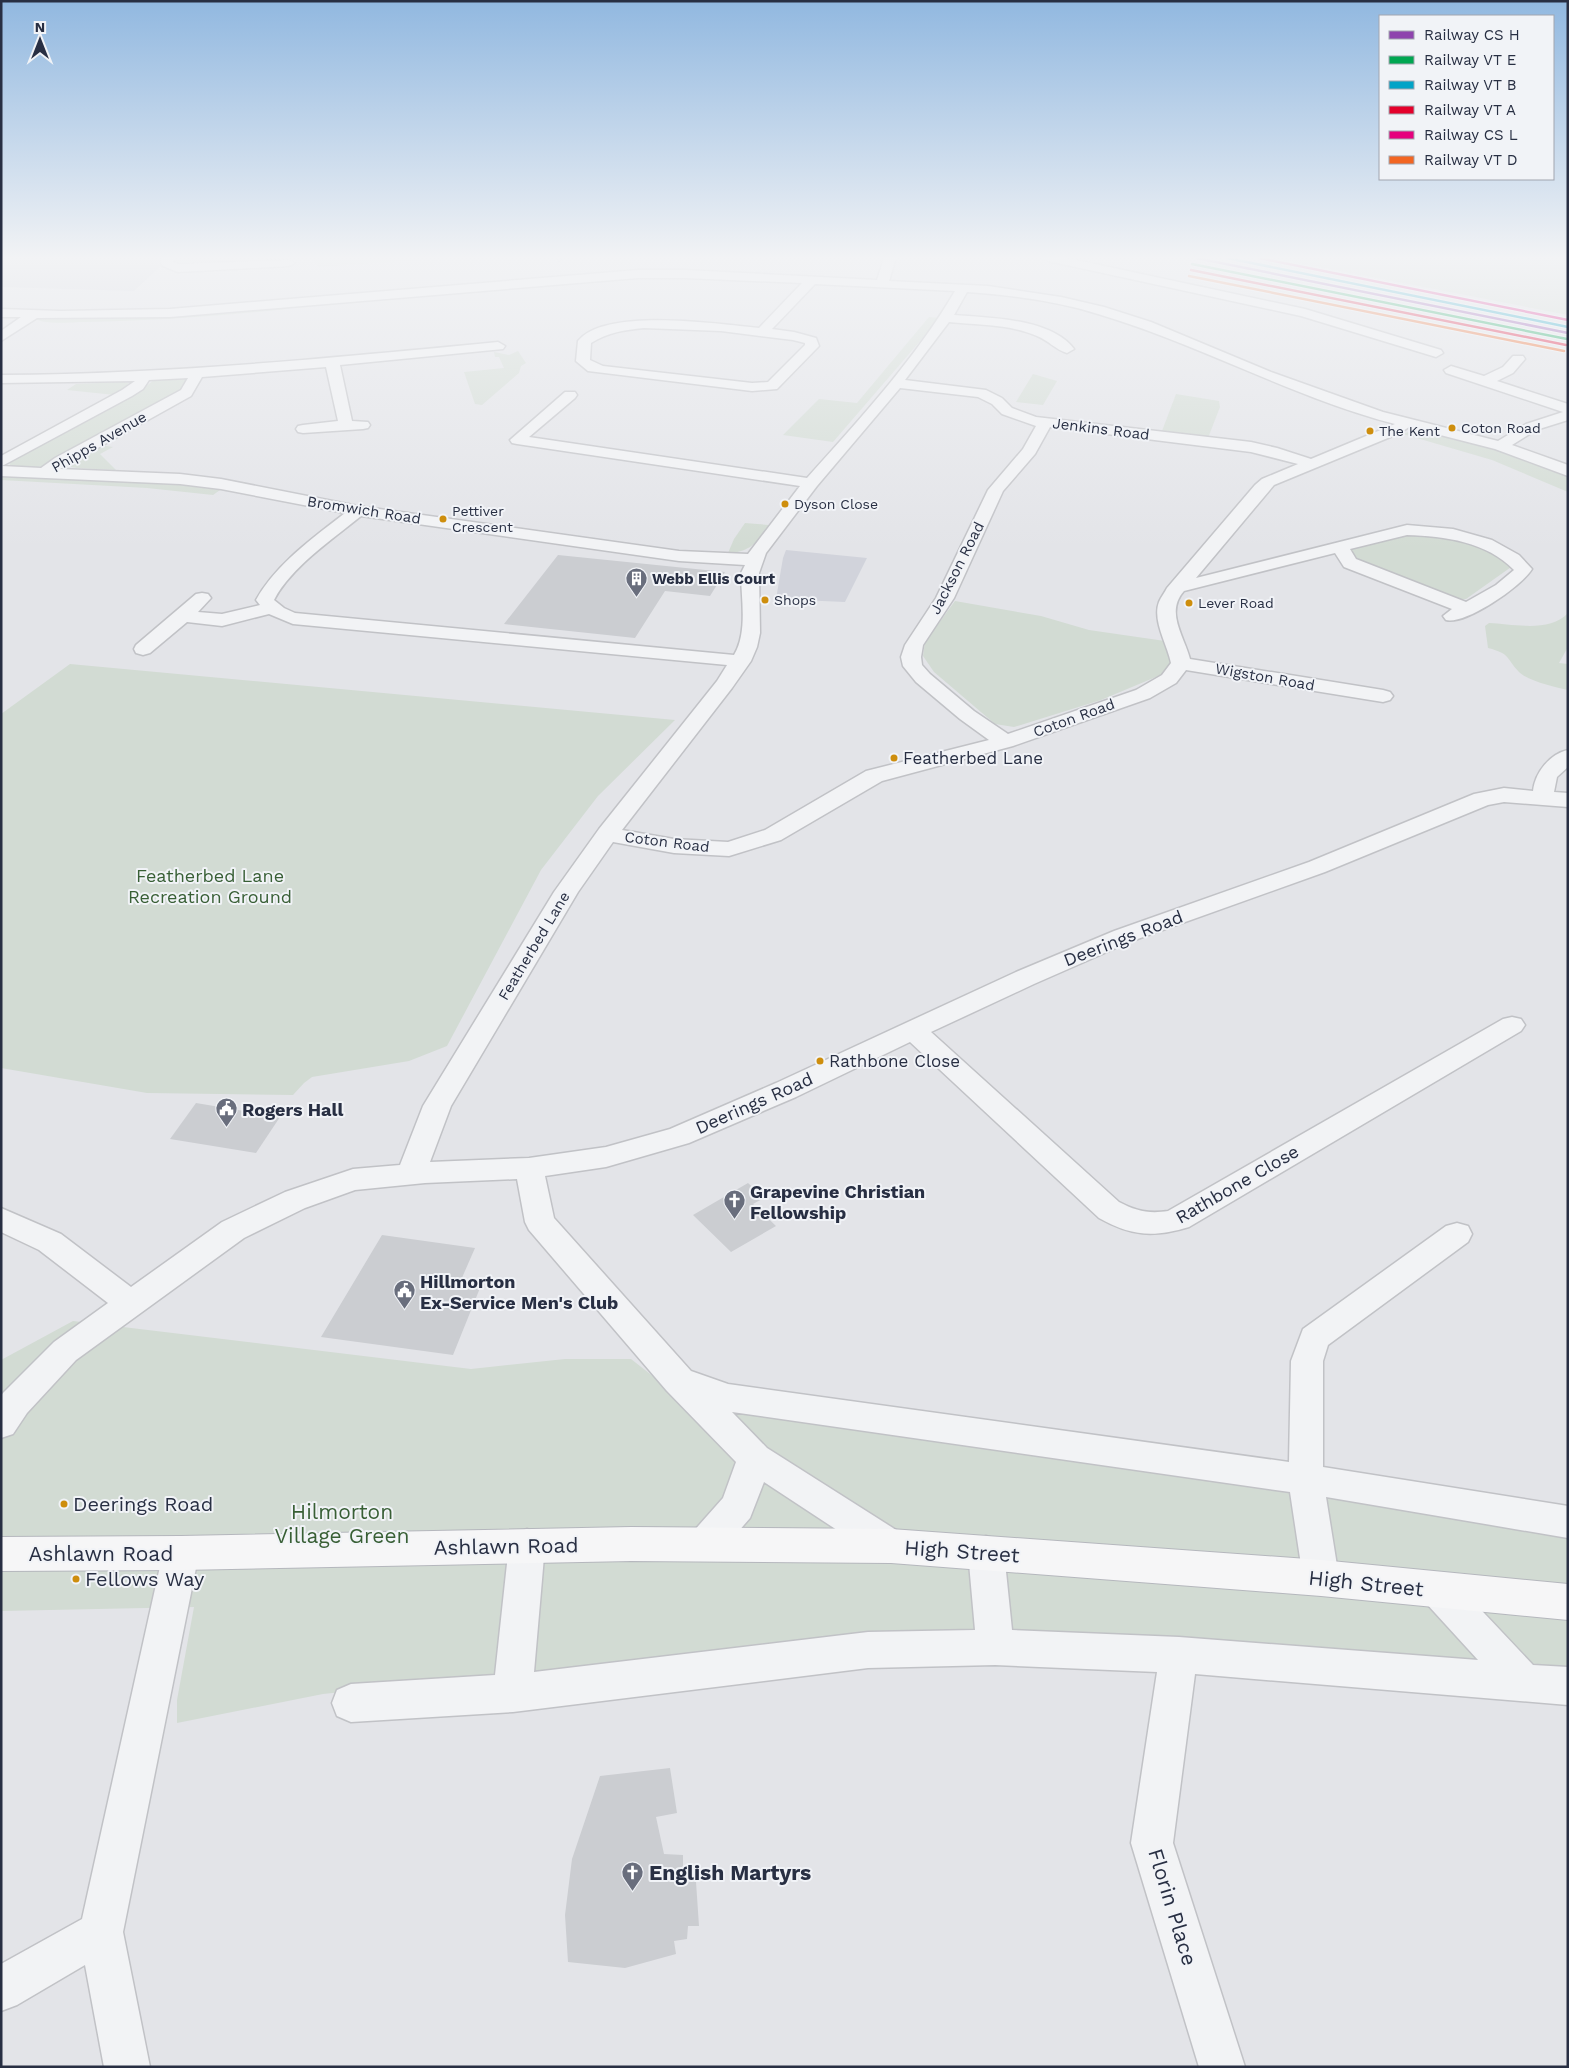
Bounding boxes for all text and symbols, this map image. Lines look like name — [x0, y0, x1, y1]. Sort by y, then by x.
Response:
north arrow — [15, 15, 65, 65]
legend — [1379, 15, 1554, 180]
text: N — [35, 19, 45, 35]
text: Railway CS H — [1424, 26, 1520, 44]
text: Railway VT E — [1424, 51, 1516, 69]
text: Railway VT B — [1424, 76, 1516, 94]
text: Railway VT A — [1424, 101, 1516, 119]
text: Railway CS L — [1424, 126, 1518, 144]
text: Railway VT D — [1424, 151, 1518, 169]
street label: Phipps Avenue — [48, 408, 150, 476]
street label: Jenkins Road — [1051, 414, 1151, 444]
place label: Coton Road — [1461, 420, 1541, 436]
place label: The Kent — [1379, 423, 1440, 439]
marker: Coton Road — [1447, 423, 1457, 433]
marker: The Kent — [1365, 426, 1375, 436]
street label: Bromwich Road — [306, 492, 422, 528]
place label: Dyson Close — [794, 496, 878, 512]
marker: Dyson Close — [780, 499, 790, 509]
place label: Pettiver Crescent — [452, 503, 513, 535]
marker: Pettiver Crescent — [438, 514, 448, 524]
street label: Jackson Road — [926, 519, 988, 617]
building icon: Webb Ellis Court — [624, 567, 648, 598]
place label: Webb Ellis Court — [652, 570, 776, 588]
place label: Shops — [774, 592, 816, 608]
marker: Shops — [760, 595, 770, 605]
place label: Lever Road — [1198, 595, 1274, 611]
marker: Lever Road — [1184, 598, 1194, 608]
street label: Wigston Road — [1214, 659, 1316, 695]
street label: Coton Road — [1031, 695, 1117, 741]
place label: Featherbed Lane — [903, 748, 1043, 768]
marker: Featherbed Lane — [889, 753, 899, 763]
street label: Coton Road — [623, 828, 711, 856]
park label: Featherbed Lane Recreation Ground — [128, 865, 292, 907]
street label: Featherbed Lane — [494, 888, 574, 1004]
street label: Deerings Road — [1060, 906, 1186, 970]
place label: Rathbone Close — [829, 1051, 960, 1071]
marker: Rathbone Close — [815, 1056, 825, 1066]
street label: Deerings Road — [692, 1068, 816, 1138]
public building icon: Rogers Hall — [214, 1097, 238, 1128]
place label: Rogers Hall — [242, 1099, 343, 1120]
street label: Rathbone Close — [1172, 1140, 1302, 1228]
place label: Grapevine Christian Fellowship — [750, 1181, 925, 1223]
church icon: Grapevine Christian Fellowship — [722, 1189, 746, 1220]
place label: Hillmorton Ex-Service Men's Club — [420, 1271, 618, 1313]
public building icon: Hillmorton Ex-Service Men's Club — [392, 1279, 416, 1310]
place label: Deerings Road — [73, 1492, 213, 1516]
marker: Deerings Road — [59, 1499, 69, 1509]
park label: Hilmorton Village Green — [274, 1499, 410, 1548]
street label: Ashlawn Road — [433, 1532, 579, 1560]
street label: High Street — [903, 1535, 1021, 1568]
street label: Ashlawn Road — [29, 1541, 173, 1566]
street label: High Street — [1307, 1565, 1425, 1601]
place label: Fellows Way — [85, 1567, 205, 1591]
marker: Fellows Way — [71, 1574, 81, 1584]
street label: Florin Place — [1143, 1845, 1203, 1969]
church icon: English Martyrs — [621, 1860, 645, 1891]
place label: English Martyrs — [649, 1860, 811, 1885]

